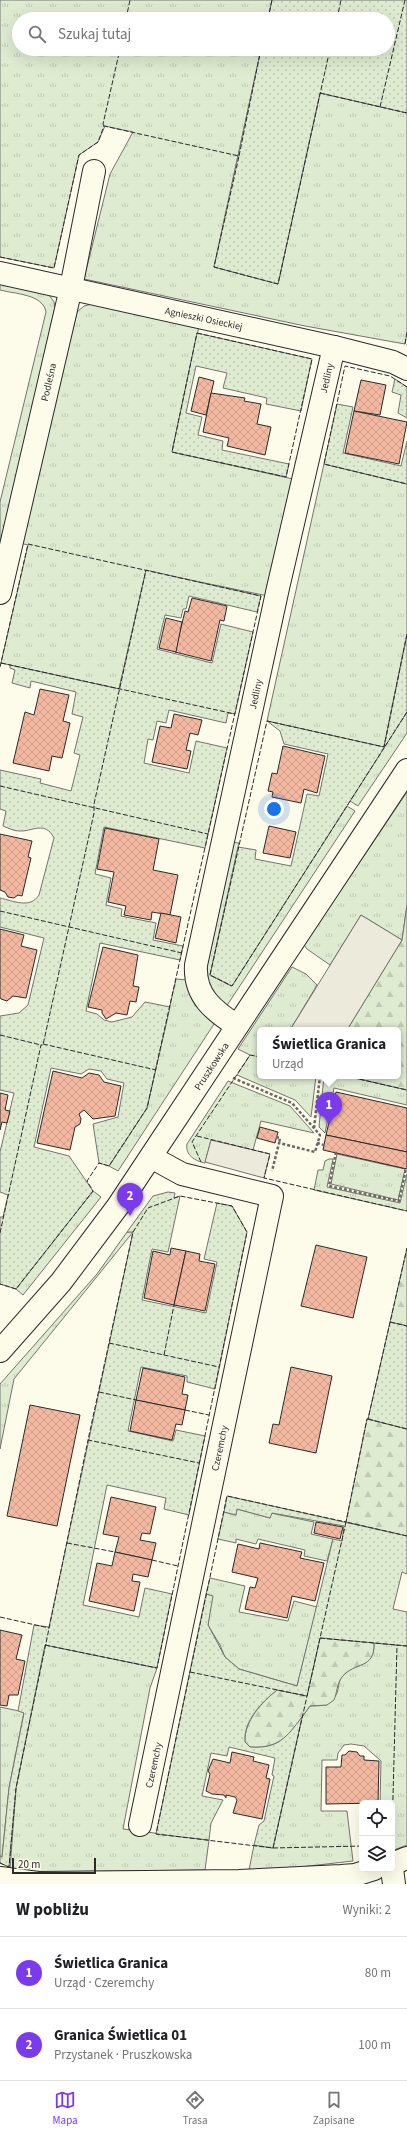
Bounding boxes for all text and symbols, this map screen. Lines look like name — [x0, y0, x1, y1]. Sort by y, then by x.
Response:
search box — [12, 12, 395, 56]
icon: search — [26, 23, 48, 45]
text: Szukaj tutaj — [58, 24, 131, 45]
street label: Agnieszki Osieckiej — [164, 304, 244, 334]
street label: Jedliny — [317, 361, 337, 395]
street label: Podleśna — [38, 362, 60, 403]
street label: Jedliny — [246, 678, 266, 711]
your location — [264, 799, 284, 819]
popup — [257, 1027, 401, 1079]
text: Świetlica Granica — [272, 1034, 386, 1055]
street label: Pruszkowska — [191, 1040, 233, 1093]
text: Urząd — [272, 1055, 304, 1073]
pin: 1 — [316, 1092, 342, 1125]
pin: 2 — [117, 1183, 143, 1216]
street label: Czeremchy — [208, 1424, 232, 1472]
street label: Czeremchy — [142, 1741, 166, 1789]
map controls — [359, 1800, 395, 1872]
button: locate — [359, 1800, 395, 1836]
button: layers — [359, 1836, 395, 1872]
scale bar — [12, 1856, 96, 1875]
text: 20 m — [18, 1857, 40, 1872]
text: W pobliżu — [16, 1898, 89, 1922]
text: Wyniki: 2 — [342, 1901, 391, 1919]
text: Świetlica Granica — [54, 1953, 168, 1974]
text: 1 — [26, 1964, 32, 1982]
text: 80 m — [365, 1964, 391, 1982]
text: Urząd · Czeremchy — [54, 1974, 154, 1992]
text: Granica Świetlica 01 — [54, 2025, 187, 2046]
text: 2 — [26, 2036, 32, 2054]
text: 100 m — [358, 2036, 391, 2054]
text: Przystanek · Pruszkowska — [54, 2046, 192, 2064]
tab: Mapa — [53, 2089, 78, 2128]
tab: Trasa — [183, 2089, 207, 2128]
tab: Zapisane — [313, 2089, 354, 2128]

